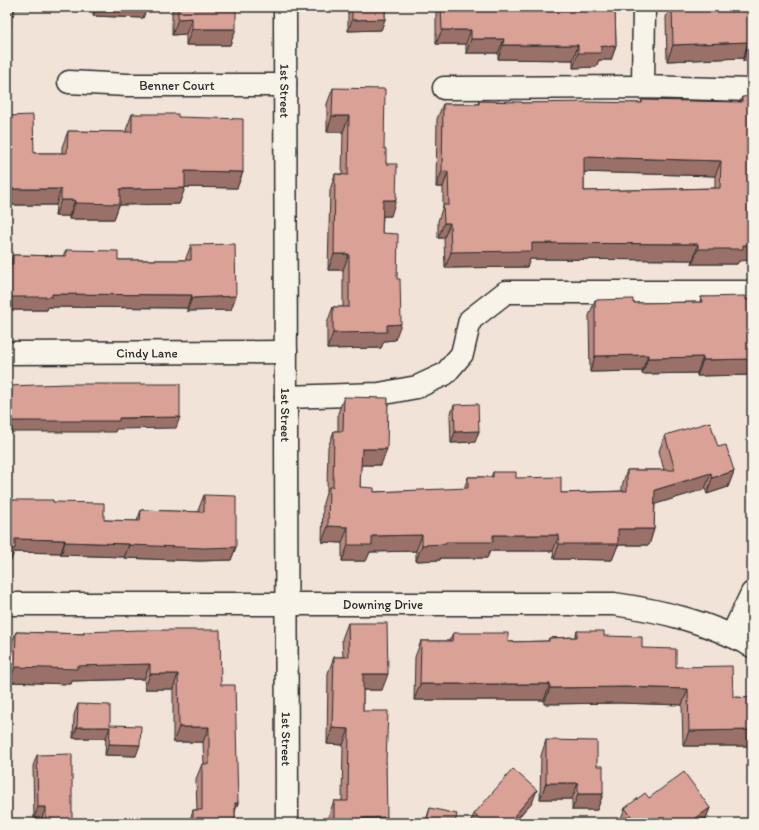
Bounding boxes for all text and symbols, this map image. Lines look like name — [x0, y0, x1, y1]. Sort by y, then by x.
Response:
street label: 1st Street — [278, 64, 293, 118]
street label: Benner Court — [139, 78, 215, 93]
street label: Cindy Lane — [116, 345, 178, 360]
street label: 1st Street — [278, 388, 294, 442]
street label: Downing Drive — [343, 597, 423, 612]
street label: 1st Street — [279, 712, 294, 766]

